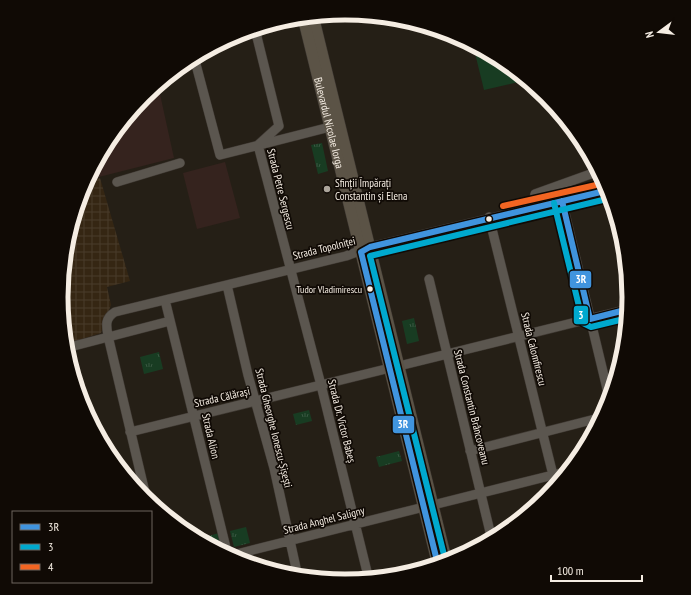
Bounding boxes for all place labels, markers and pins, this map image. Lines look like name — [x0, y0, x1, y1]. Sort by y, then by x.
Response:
place label: Sfinții Împărați Constantin și Elena — [335, 176, 407, 203]
marker: Sfinții Împărați Constantin și Elena — [322, 184, 332, 194]
unlabelled marker — [484, 214, 494, 224]
place label: Tudor Vladimirescu — [296, 283, 362, 296]
marker: Tudor Vladimirescu — [365, 284, 375, 294]

